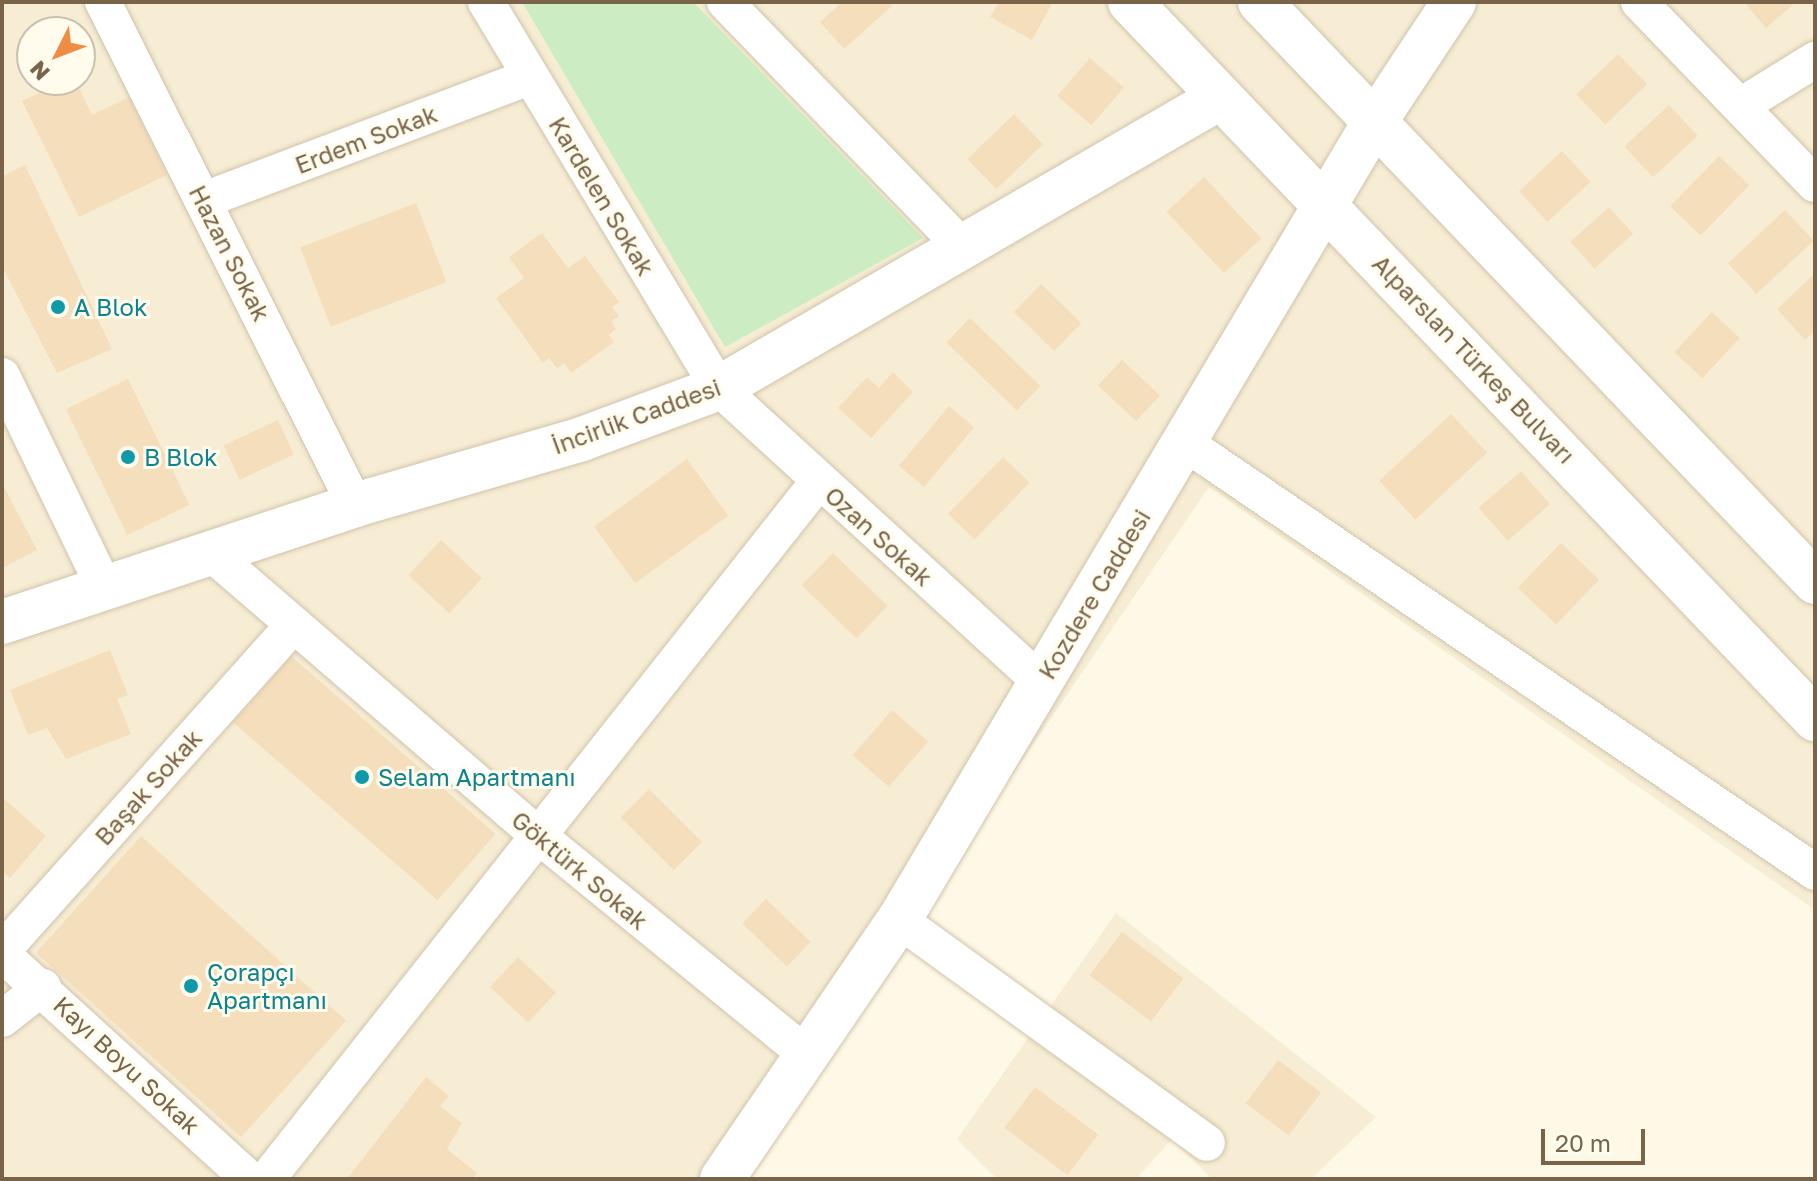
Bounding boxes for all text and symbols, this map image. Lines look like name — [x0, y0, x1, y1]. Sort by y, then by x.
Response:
north arrow — [16, 16, 96, 96]
text: N — [24, 56, 55, 86]
street label: Erdem Sokak — [291, 99, 441, 179]
street label: Kardelen Sokak — [543, 111, 661, 281]
street label: Hazan Sokak — [183, 180, 277, 326]
street label: Alparslan Türkeş Bulvarı — [1367, 249, 1581, 469]
place label: A Blok — [74, 293, 148, 321]
marker: A Blok — [49, 298, 67, 316]
street label: İncirlik Caddesi — [548, 372, 724, 460]
place label: B Blok — [144, 443, 218, 471]
marker: B Blok — [119, 448, 137, 466]
street label: Ozan Sokak — [819, 480, 939, 592]
street label: Kozdere Caddesi — [1032, 504, 1156, 684]
street label: Başak Sokak — [89, 723, 207, 851]
place label: Selam Apartmanı — [378, 763, 576, 791]
marker: Selam Apartmanı — [353, 768, 371, 786]
street label: Göktürk Sokak — [506, 805, 654, 935]
place label: Çorapçı Apartmanı — [207, 958, 327, 1014]
marker: Çorapçı Apartmanı — [182, 977, 200, 995]
street label: Kayı Boyu Sokak — [48, 990, 206, 1140]
scale bar — [1545, 1113, 1649, 1163]
text: 20 m — [1555, 1128, 1611, 1157]

